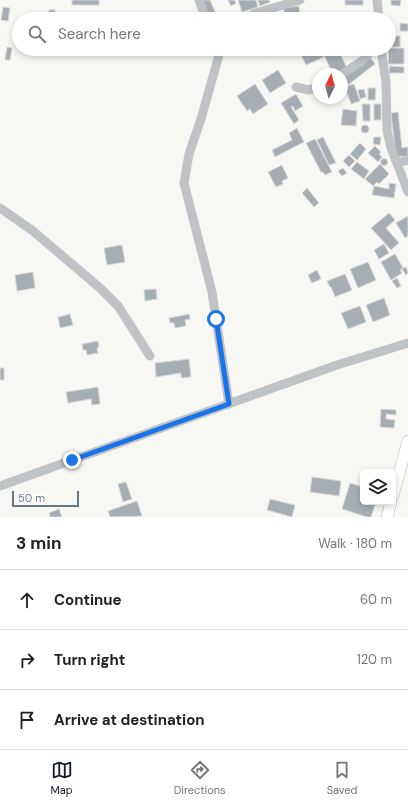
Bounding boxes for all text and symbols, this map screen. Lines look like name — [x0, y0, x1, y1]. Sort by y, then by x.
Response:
search box — [12, 12, 396, 56]
icon: search — [26, 23, 48, 45]
text: Search here — [58, 24, 141, 44]
north arrow — [312, 68, 348, 104]
route start — [207, 310, 225, 328]
route end — [63, 451, 81, 469]
map controls — [360, 469, 396, 505]
button: layers — [360, 469, 396, 505]
scale bar — [12, 489, 79, 508]
text: 50 m — [18, 491, 45, 505]
text: 3 min — [16, 532, 61, 554]
text: Walk · 180 m — [318, 535, 392, 552]
icon: ahead — [16, 589, 38, 611]
text: Continue — [54, 590, 122, 610]
text: 60 m — [360, 591, 392, 608]
icon: right — [16, 649, 38, 671]
text: Turn right — [54, 650, 125, 670]
text: 120 m — [357, 651, 392, 668]
icon: arrive — [16, 709, 38, 731]
text: Arrive at destination — [54, 710, 205, 730]
tab: Map — [51, 759, 73, 797]
tab: Directions — [174, 759, 226, 797]
tab: Saved — [327, 759, 357, 797]

